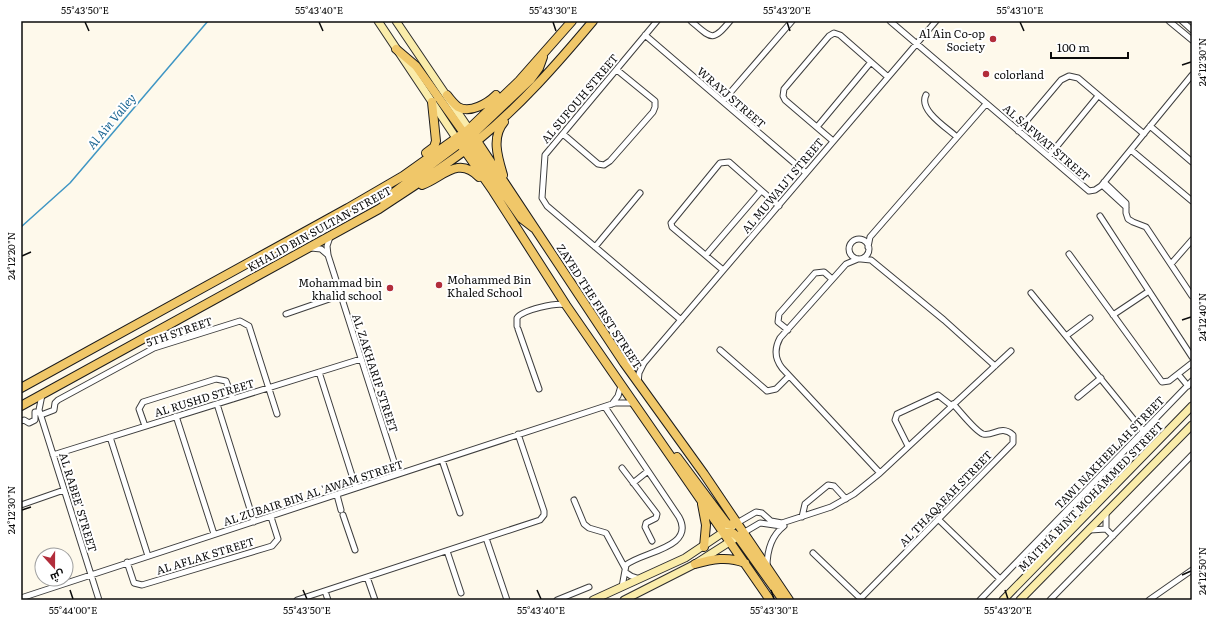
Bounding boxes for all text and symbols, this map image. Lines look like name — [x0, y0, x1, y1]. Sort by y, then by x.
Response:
text: 55°43'50"E — [61, 2, 109, 17]
text: 55°43'40"E — [295, 2, 343, 17]
text: 55°43'30"E — [529, 2, 577, 17]
text: 55°43'20"E — [763, 2, 811, 17]
text: 55°43'10"E — [997, 2, 1043, 17]
place label: Al Ain Co-op Society — [919, 25, 986, 54]
marker: Al Ain Co-op Society — [988, 34, 998, 44]
scale bar — [1051, 34, 1128, 60]
text: 100 m — [1057, 38, 1090, 56]
text: 24°12'30"N — [1194, 38, 1209, 86]
street label: AL SUFOUH STREET — [537, 50, 621, 146]
street label: WRAYJ STREET — [694, 63, 770, 131]
place label: colorland — [994, 66, 1044, 82]
marker: colorland — [981, 69, 991, 79]
water label: Al Ain Valley — [82, 89, 140, 153]
street label: AL SAFWAT STREET — [1000, 100, 1094, 184]
street label: AL MUWAIJ'I STREET — [737, 134, 827, 236]
street label: KHALID BIN SULTAN STREET — [244, 182, 394, 274]
text: 24°12'20"N — [3, 232, 18, 280]
street label: ZAYED THE FIRST STREET — [553, 240, 647, 372]
place label: Mohammed Bin Khaled School — [447, 271, 531, 300]
place label: Mohammad bin khalid school — [298, 274, 382, 303]
marker: Mohammed Bin Khaled School — [434, 280, 444, 290]
marker: Mohammad bin khalid school — [385, 283, 395, 293]
text: 24°12'40"N — [1194, 293, 1209, 341]
street label: 5TH STREET — [144, 312, 214, 350]
street label: AL ZAKHARIF STREET — [349, 312, 403, 434]
street label: AL RUSHD STREET — [152, 374, 256, 420]
street label: TAWI NAKHEELAH STREET — [1051, 392, 1167, 512]
street label: MAITHA BINT MOHAMMED STREET — [1014, 417, 1166, 575]
street label: AL THAQAFAH STREET — [895, 446, 995, 550]
street label: AL RABEE' STREET — [56, 450, 102, 554]
street label: AL ZUBAIR BIN AL 'AWAM STREET — [221, 455, 405, 529]
text: 24°12'30"N — [3, 486, 18, 534]
street label: AL AFLAK STREET — [154, 532, 256, 578]
north arrow — [34, 547, 74, 587]
text: 24°12'50"N — [1194, 547, 1209, 595]
text: ش — [48, 567, 67, 587]
text: 55°44'00"E — [49, 602, 97, 617]
text: 55°43'50"E — [283, 602, 331, 617]
text: 55°43'40"E — [517, 602, 565, 617]
text: 55°43'30"E — [750, 602, 798, 617]
text: 55°43'20"E — [984, 602, 1032, 617]

